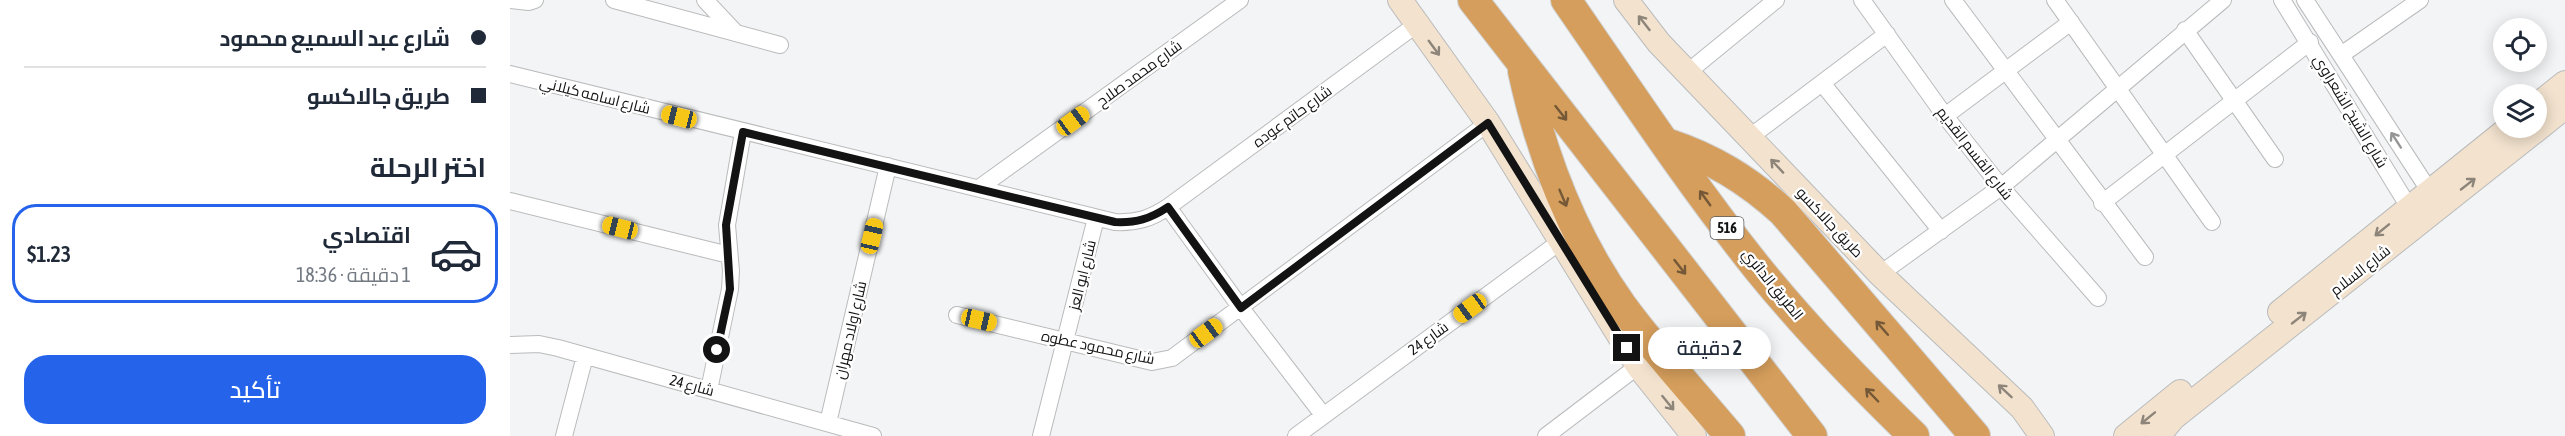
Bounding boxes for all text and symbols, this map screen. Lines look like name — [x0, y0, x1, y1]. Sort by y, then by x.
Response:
one-way arrow — [1637, 16, 1650, 32]
map controls — [2493, 18, 2547, 138]
button: locate — [2493, 18, 2547, 72]
text: شارع عبد السميع محمود — [220, 25, 450, 51]
street label: شارع محمد صلاح — [1093, 36, 1187, 112]
one-way arrow — [1428, 39, 1440, 55]
street label: شارع الشيخ الشعراوي — [2307, 51, 2391, 173]
street label: شارع اسامه كيلاني — [537, 73, 652, 121]
street label: شارع حاتم عوده — [1249, 82, 1337, 153]
text: طريق جالاكسو — [307, 83, 450, 109]
button: layers — [2493, 84, 2547, 138]
car — [1053, 103, 1093, 139]
street label: شارع القسم القديم — [1931, 103, 2017, 205]
car — [659, 104, 699, 130]
one-way arrow — [1554, 104, 1567, 120]
one-way arrow — [2390, 132, 2402, 149]
text: اختر الرحلة — [370, 152, 486, 183]
one-way arrow — [1770, 158, 1784, 173]
one-way arrow — [2460, 177, 2476, 190]
street label: طريق جالاكسو — [1792, 183, 1867, 262]
one-way arrow — [1558, 189, 1569, 207]
one-way arrow — [1699, 191, 1712, 207]
car — [600, 215, 640, 241]
car — [859, 216, 885, 256]
road number: 516 — [1710, 217, 1744, 239]
text: اقتصادي — [322, 222, 411, 248]
one-way arrow — [2374, 223, 2390, 236]
icon: car — [429, 227, 483, 281]
street label: شارع ابو العز — [1065, 238, 1102, 314]
text: $1.23 — [27, 241, 71, 267]
street label: شارع السلام — [2327, 241, 2395, 301]
street label: الطريق الدائري — [1736, 245, 1807, 326]
one-way arrow — [1674, 258, 1687, 274]
text: 1 دقيقة · 18:36 — [296, 263, 411, 286]
street label: شارع اولاد مهران — [830, 279, 872, 381]
car — [1450, 290, 1490, 326]
car — [959, 307, 999, 333]
one-way arrow — [2291, 311, 2307, 324]
car — [1186, 315, 1226, 351]
street label: شارع 24 — [1405, 318, 1453, 361]
one-way arrow — [1876, 320, 1889, 336]
street label: شارع محمود عطوه — [1039, 327, 1156, 370]
callout: 2 دقيقة — [1648, 327, 1771, 369]
route end — [1613, 334, 1640, 361]
route start — [703, 336, 730, 363]
text: 2 دقيقة — [1677, 336, 1742, 359]
button: تأكيد — [24, 355, 486, 424]
street label: شارع 24 — [667, 371, 716, 402]
one-way arrow — [1997, 384, 2012, 399]
one-way arrow — [1864, 388, 1879, 403]
one-way arrow — [1661, 395, 1674, 411]
one-way arrow — [2140, 412, 2156, 425]

